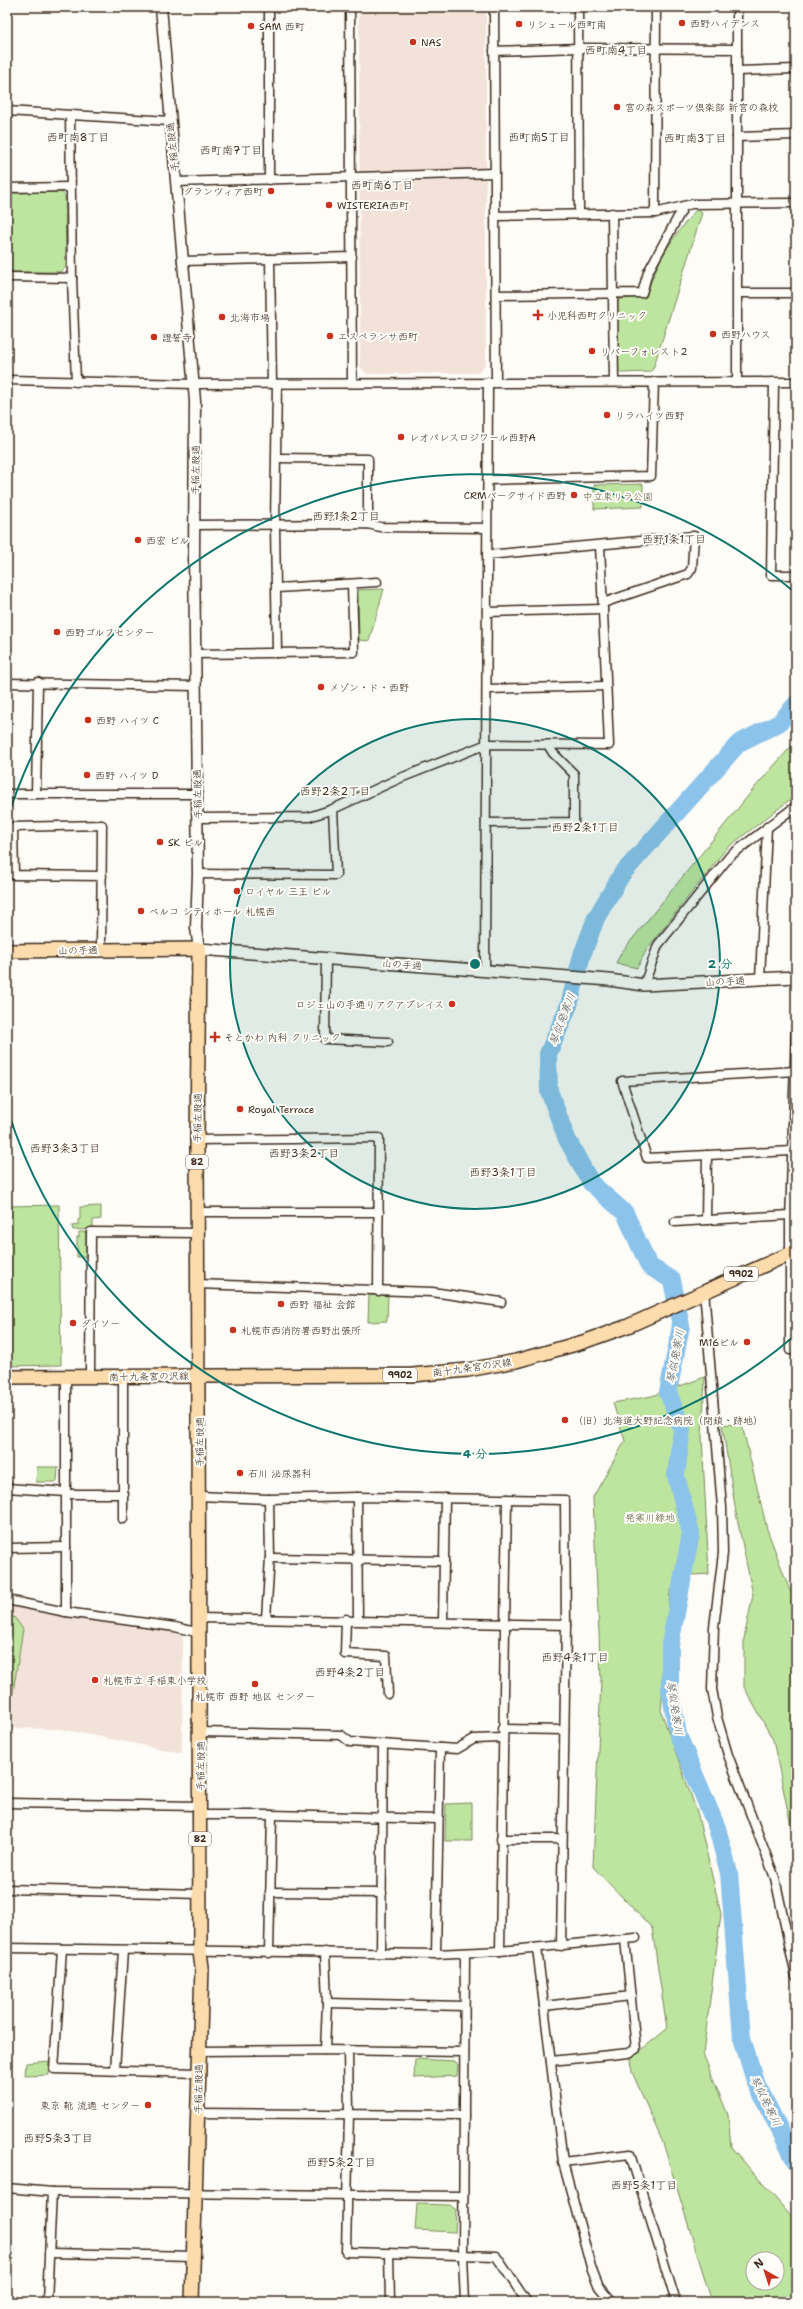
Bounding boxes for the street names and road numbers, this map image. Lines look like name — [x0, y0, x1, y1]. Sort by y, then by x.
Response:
street label: 手稲左股通 — [163, 121, 182, 172]
street label: 手稲左股通 — [189, 445, 202, 495]
street label: 手稲左股通 — [191, 769, 204, 819]
street label: 山の手通 — [58, 944, 98, 957]
street label: 山の手通 — [382, 957, 422, 972]
street label: 山の手通 — [705, 974, 745, 989]
street label: 手稲左股通 — [191, 1093, 204, 1143]
road number: 82 — [186, 1155, 208, 1169]
road number: 9902 — [724, 1267, 758, 1281]
street label: 南十九条宮の沢線 — [432, 1355, 513, 1379]
road number: 9902 — [383, 1368, 417, 1382]
street label: 南十九条宮の沢線 — [109, 1369, 189, 1384]
street label: 手稲左股通 — [193, 1417, 206, 1467]
street label: 手稲左股通 — [194, 1741, 207, 1791]
road number: 82 — [189, 1832, 211, 1846]
street label: 手稲左股通 — [192, 2064, 205, 2114]

